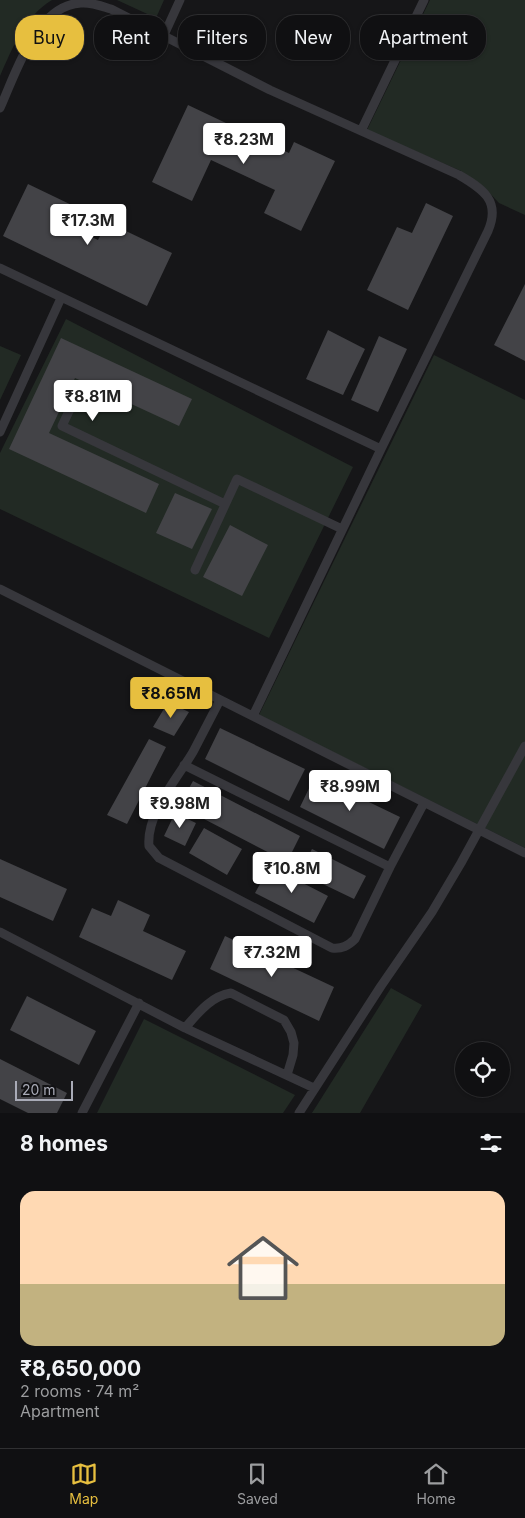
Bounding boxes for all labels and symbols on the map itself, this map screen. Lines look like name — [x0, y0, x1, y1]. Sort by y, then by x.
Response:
pin: ₹8.23M — [203, 122, 285, 165]
pin: ₹17.3M — [47, 204, 129, 246]
pin: ₹8.81M — [52, 380, 134, 422]
pin: ₹8.65M — [130, 676, 212, 719]
pin: ₹8.99M — [309, 770, 391, 812]
pin: ₹9.98M — [139, 786, 221, 829]
pin: ₹10.8M — [251, 852, 333, 894]
pin: ₹7.32M — [231, 936, 313, 978]
scale bar — [15, 1078, 72, 1101]

